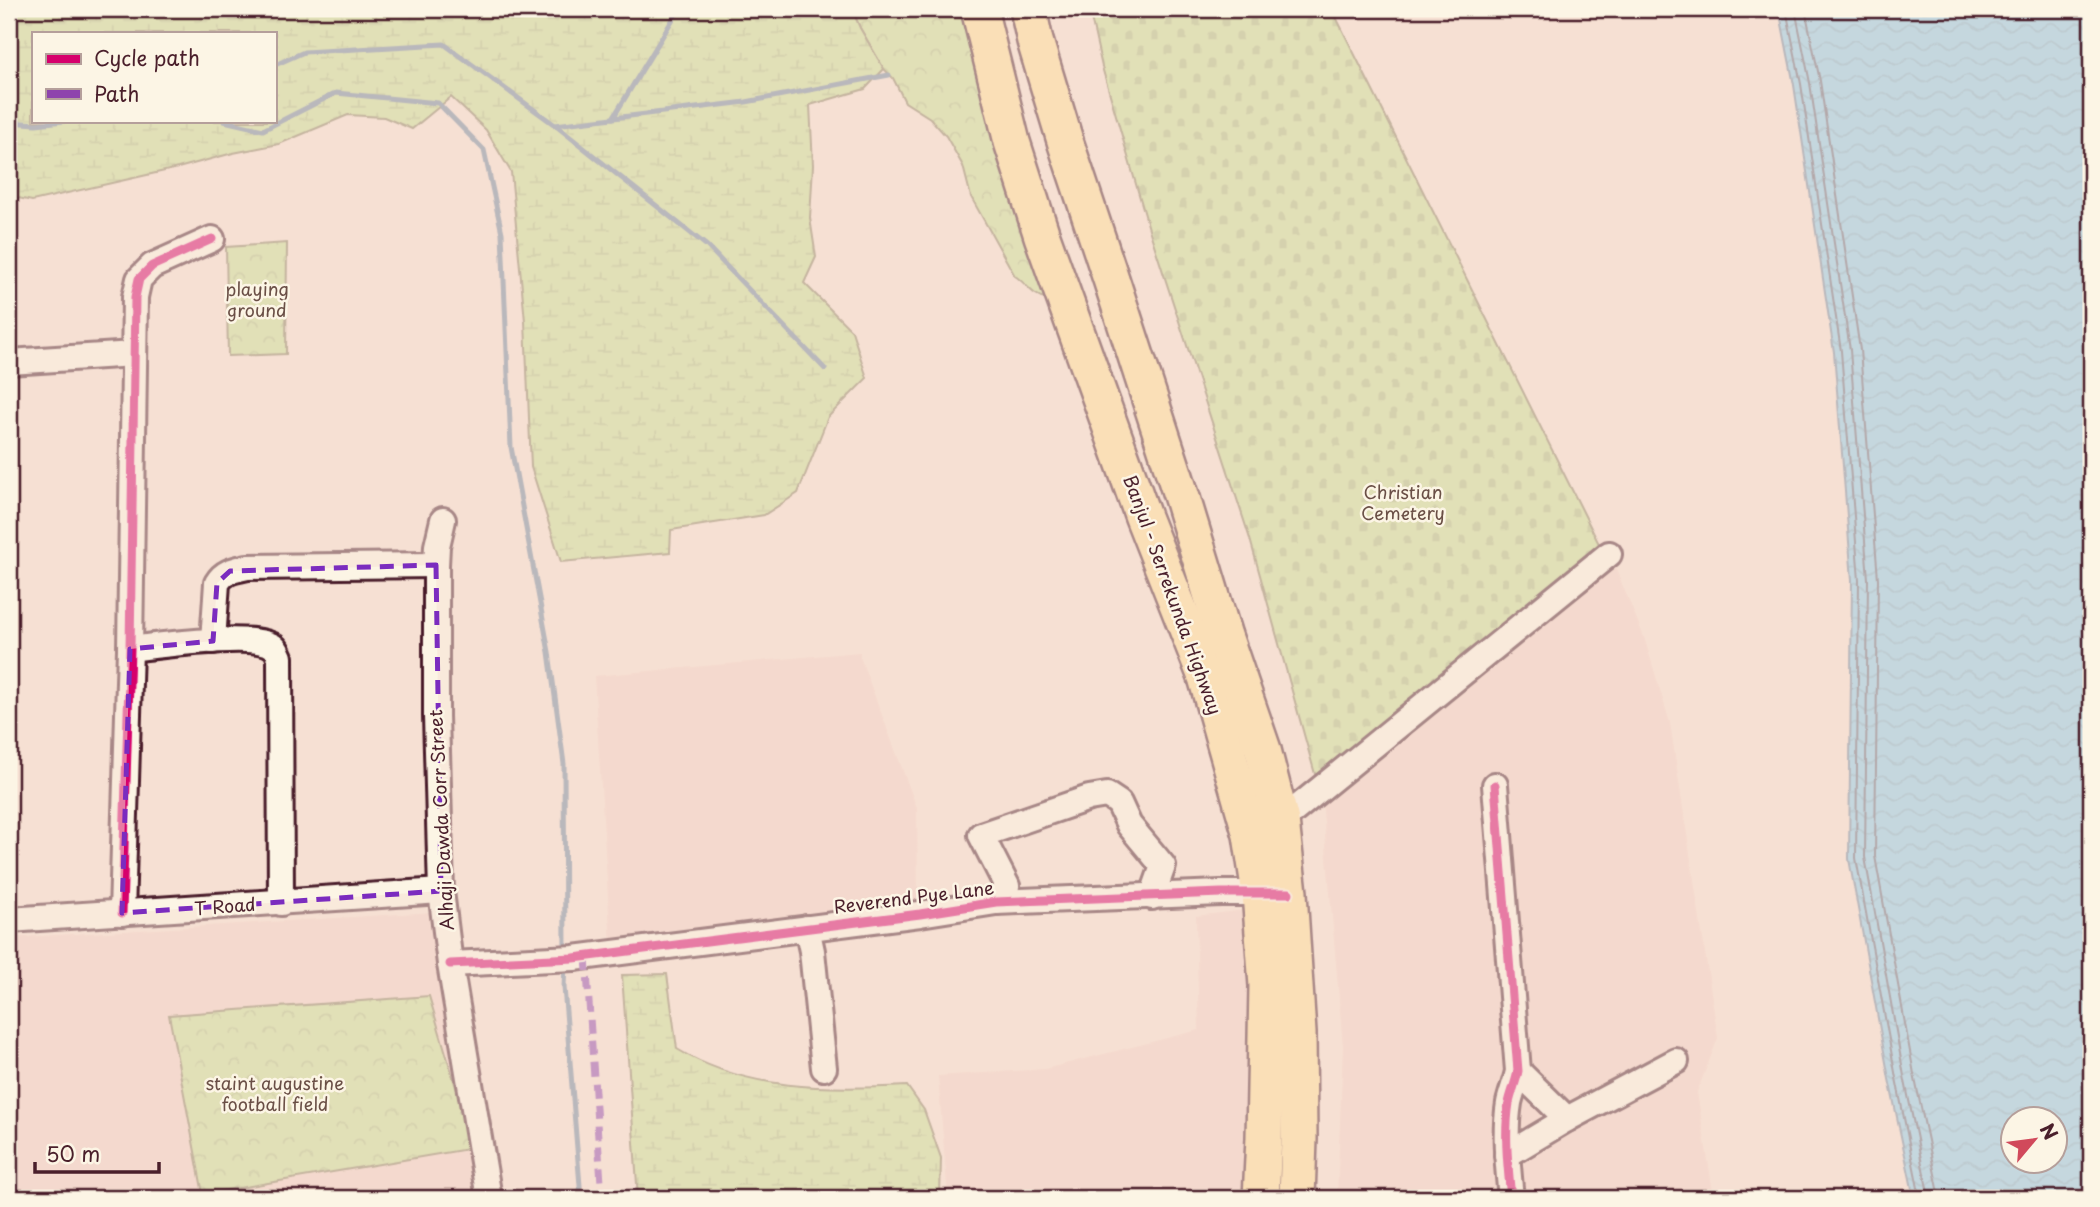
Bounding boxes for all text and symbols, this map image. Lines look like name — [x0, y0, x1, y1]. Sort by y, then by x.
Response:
legend — [32, 32, 276, 122]
text: Cycle path — [94, 41, 200, 73]
text: Path — [94, 77, 139, 109]
park label: playing ground — [225, 275, 289, 323]
street label: Banjul - Serrekunda Highway — [1117, 471, 1229, 718]
park label: Christian Cemetery — [1361, 478, 1445, 526]
street label: Alhaji Dawda Corr Street — [421, 709, 460, 931]
street label: Reverend Pye Lane — [832, 873, 995, 920]
street label: T Road — [193, 890, 256, 921]
park label: staint augustine football field — [206, 1069, 344, 1117]
north arrow — [1998, 1106, 2068, 1176]
text: N — [2034, 1118, 2066, 1145]
scale bar — [35, 1130, 159, 1174]
text: 50 m — [46, 1137, 100, 1169]

